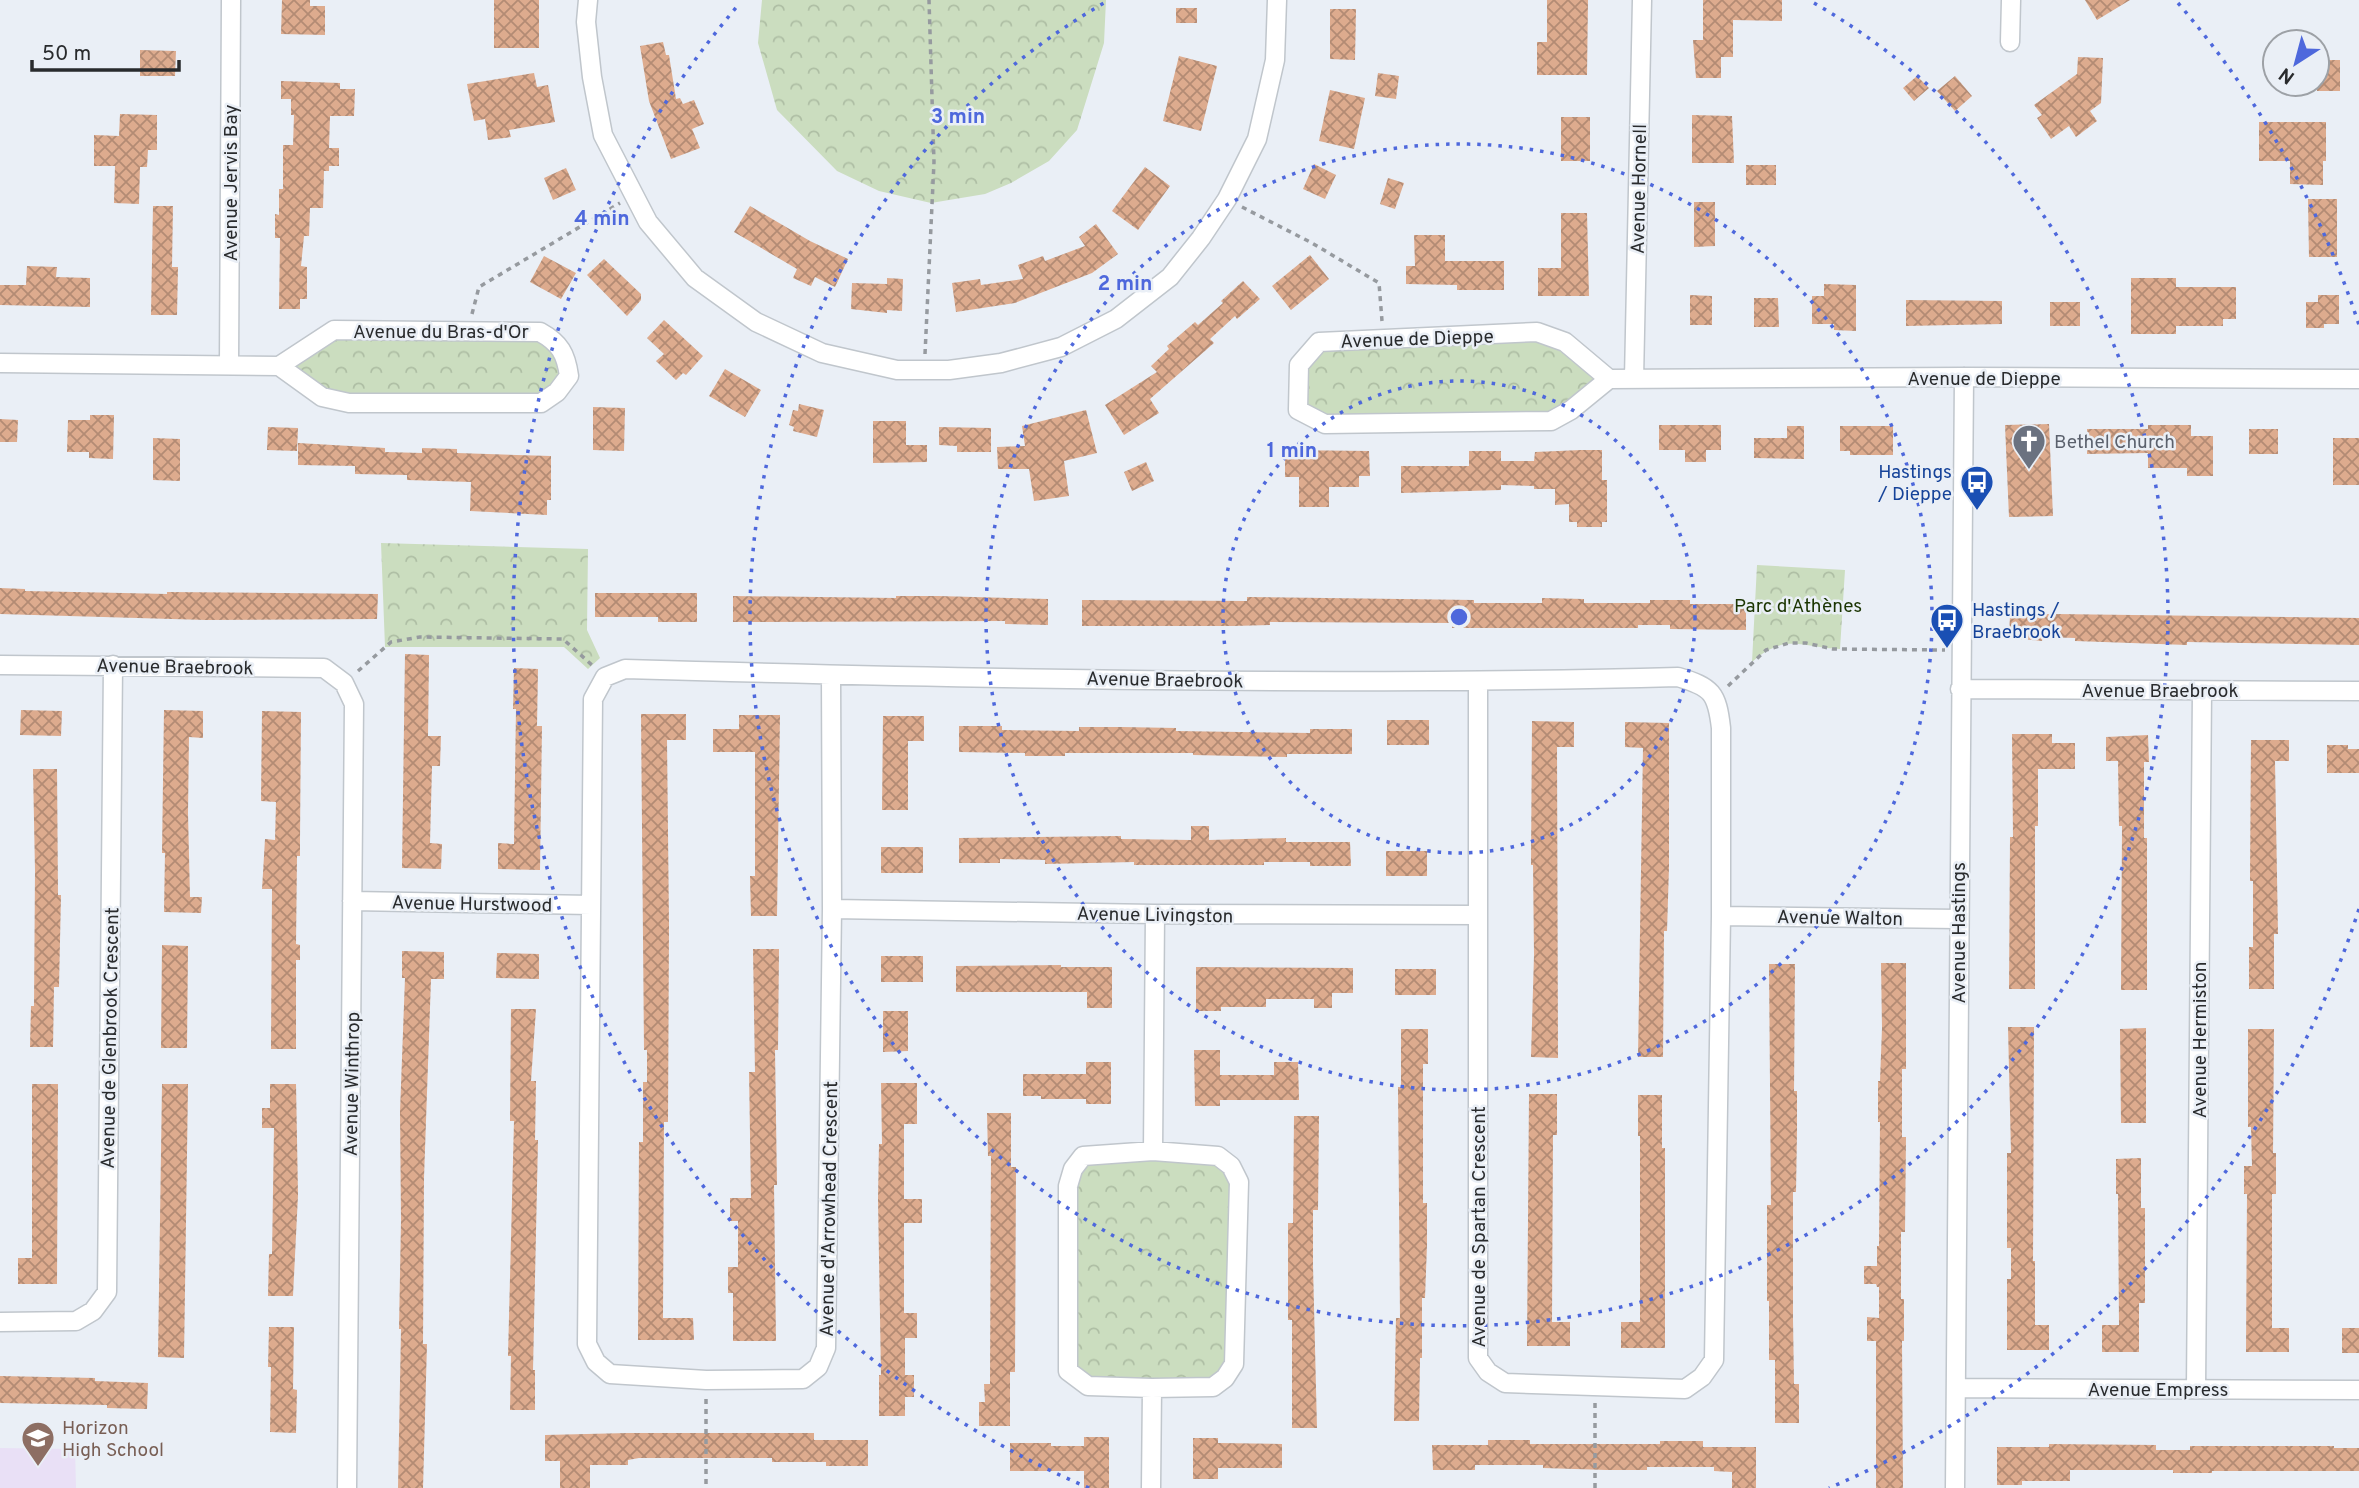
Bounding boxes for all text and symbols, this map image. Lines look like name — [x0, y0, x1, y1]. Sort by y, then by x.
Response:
scale bar — [32, 28, 178, 72]
north arrow — [2261, 28, 2331, 98]
text: 50 m — [42, 41, 91, 68]
text: N — [2275, 61, 2300, 89]
text: 3 min — [931, 104, 985, 131]
street label: Avenue Jervis Bay — [220, 105, 244, 261]
street label: Avenue Hornell — [1627, 124, 1653, 254]
text: 4 min — [574, 206, 630, 233]
text: 2 min — [1098, 271, 1152, 298]
street label: Avenue du Bras-d'Or — [353, 321, 530, 345]
street label: Avenue de Dieppe — [1340, 325, 1494, 355]
street label: Avenue de Dieppe — [1907, 368, 2061, 392]
church icon: Bethel Church — [2010, 422, 2048, 471]
place label: Bethel Church — [2054, 431, 2175, 455]
text: 1 min — [1267, 438, 1317, 465]
place label: Hastings / Dieppe — [1877, 461, 1952, 507]
bus stop icon: Hastings / Dieppe — [1958, 463, 1996, 512]
park label: Parc d'Athènes — [1734, 595, 1862, 619]
place label: Hastings / Braebrook — [1972, 599, 2061, 645]
bus stop icon: Hastings / Braebrook — [1928, 601, 1966, 650]
centre of rings — [1447, 605, 1471, 629]
street label: Avenue Braebrook — [96, 655, 254, 681]
street label: Avenue Braebrook — [1086, 668, 1244, 694]
street label: Avenue Braebrook — [2081, 680, 2239, 704]
street label: Avenue Hastings — [1948, 862, 1972, 1004]
street label: Avenue Hurstwood — [391, 892, 553, 918]
street label: Avenue Livingston — [1076, 903, 1233, 929]
street label: Avenue Walton — [1777, 906, 1903, 932]
street label: Avenue de Glenbrook Crescent — [97, 907, 125, 1169]
street label: Avenue Hermiston — [2189, 962, 2213, 1118]
street label: Avenue Winthrop — [340, 1011, 366, 1157]
street label: Avenue d'Arrowhead Crescent — [816, 1081, 844, 1337]
street label: Avenue de Spartan Crescent — [1468, 1106, 1492, 1348]
street label: Avenue Empress — [2087, 1379, 2229, 1403]
place label: Horizon High School — [62, 1417, 164, 1463]
school or university icon: Horizon High School — [19, 1419, 57, 1468]

